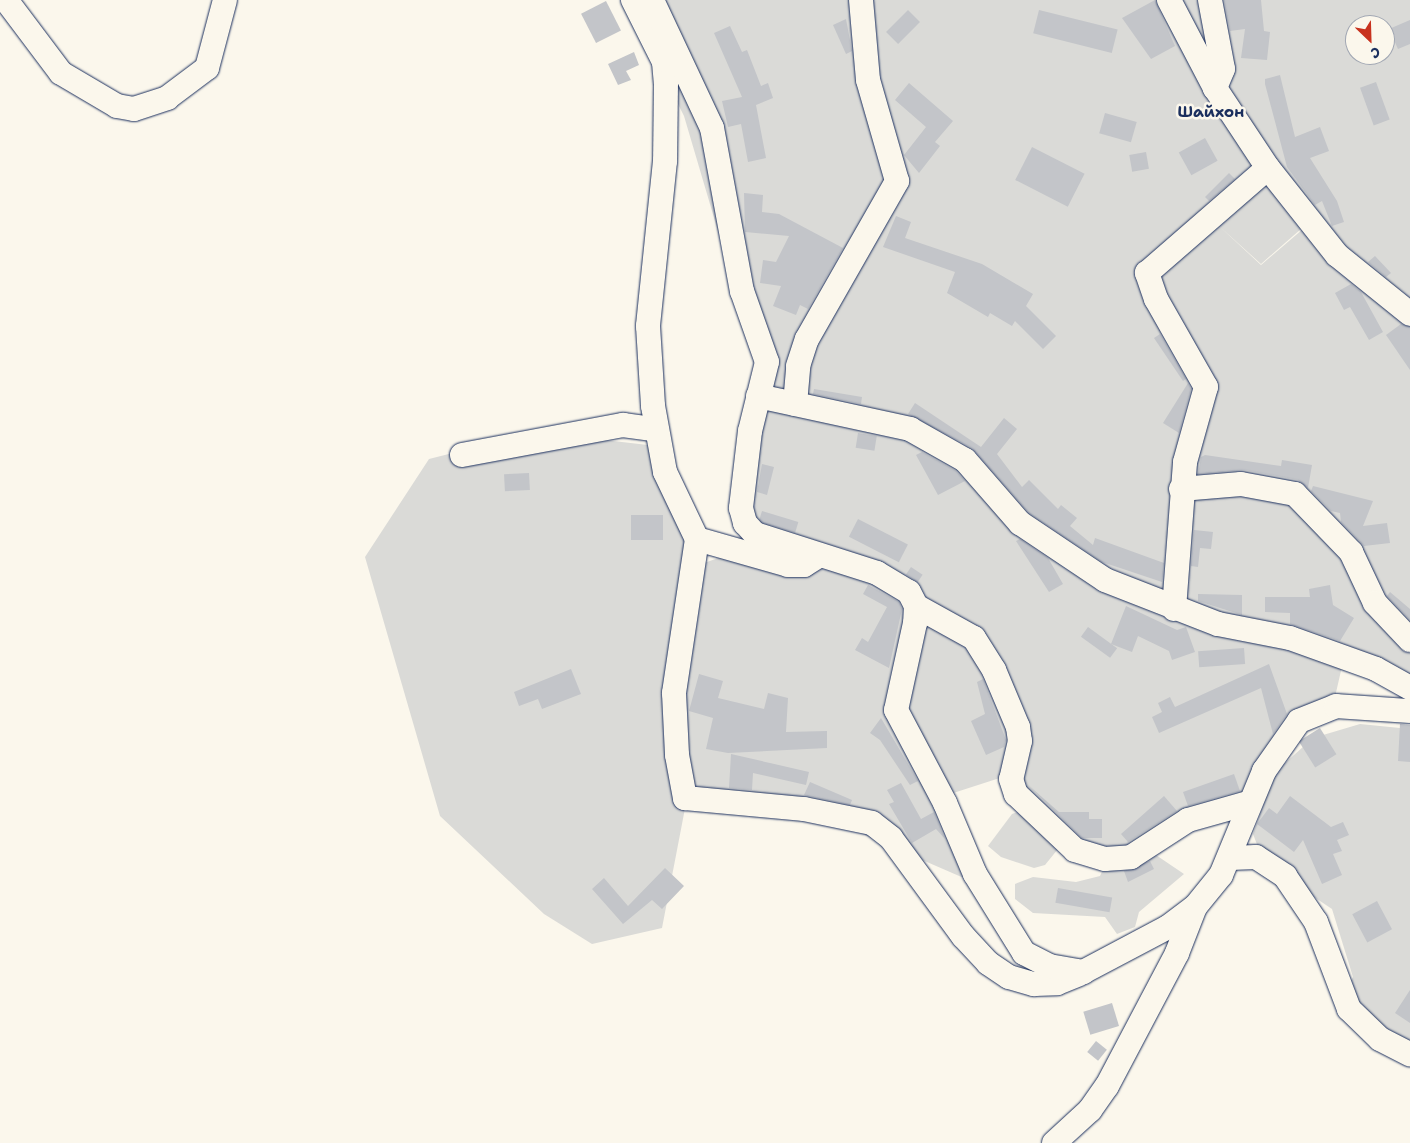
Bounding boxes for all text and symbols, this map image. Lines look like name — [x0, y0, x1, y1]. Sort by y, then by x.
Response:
north arrow — [1345, 15, 1395, 65]
text: С — [1368, 43, 1383, 63]
district label: Шайхон — [1178, 102, 1244, 122]

